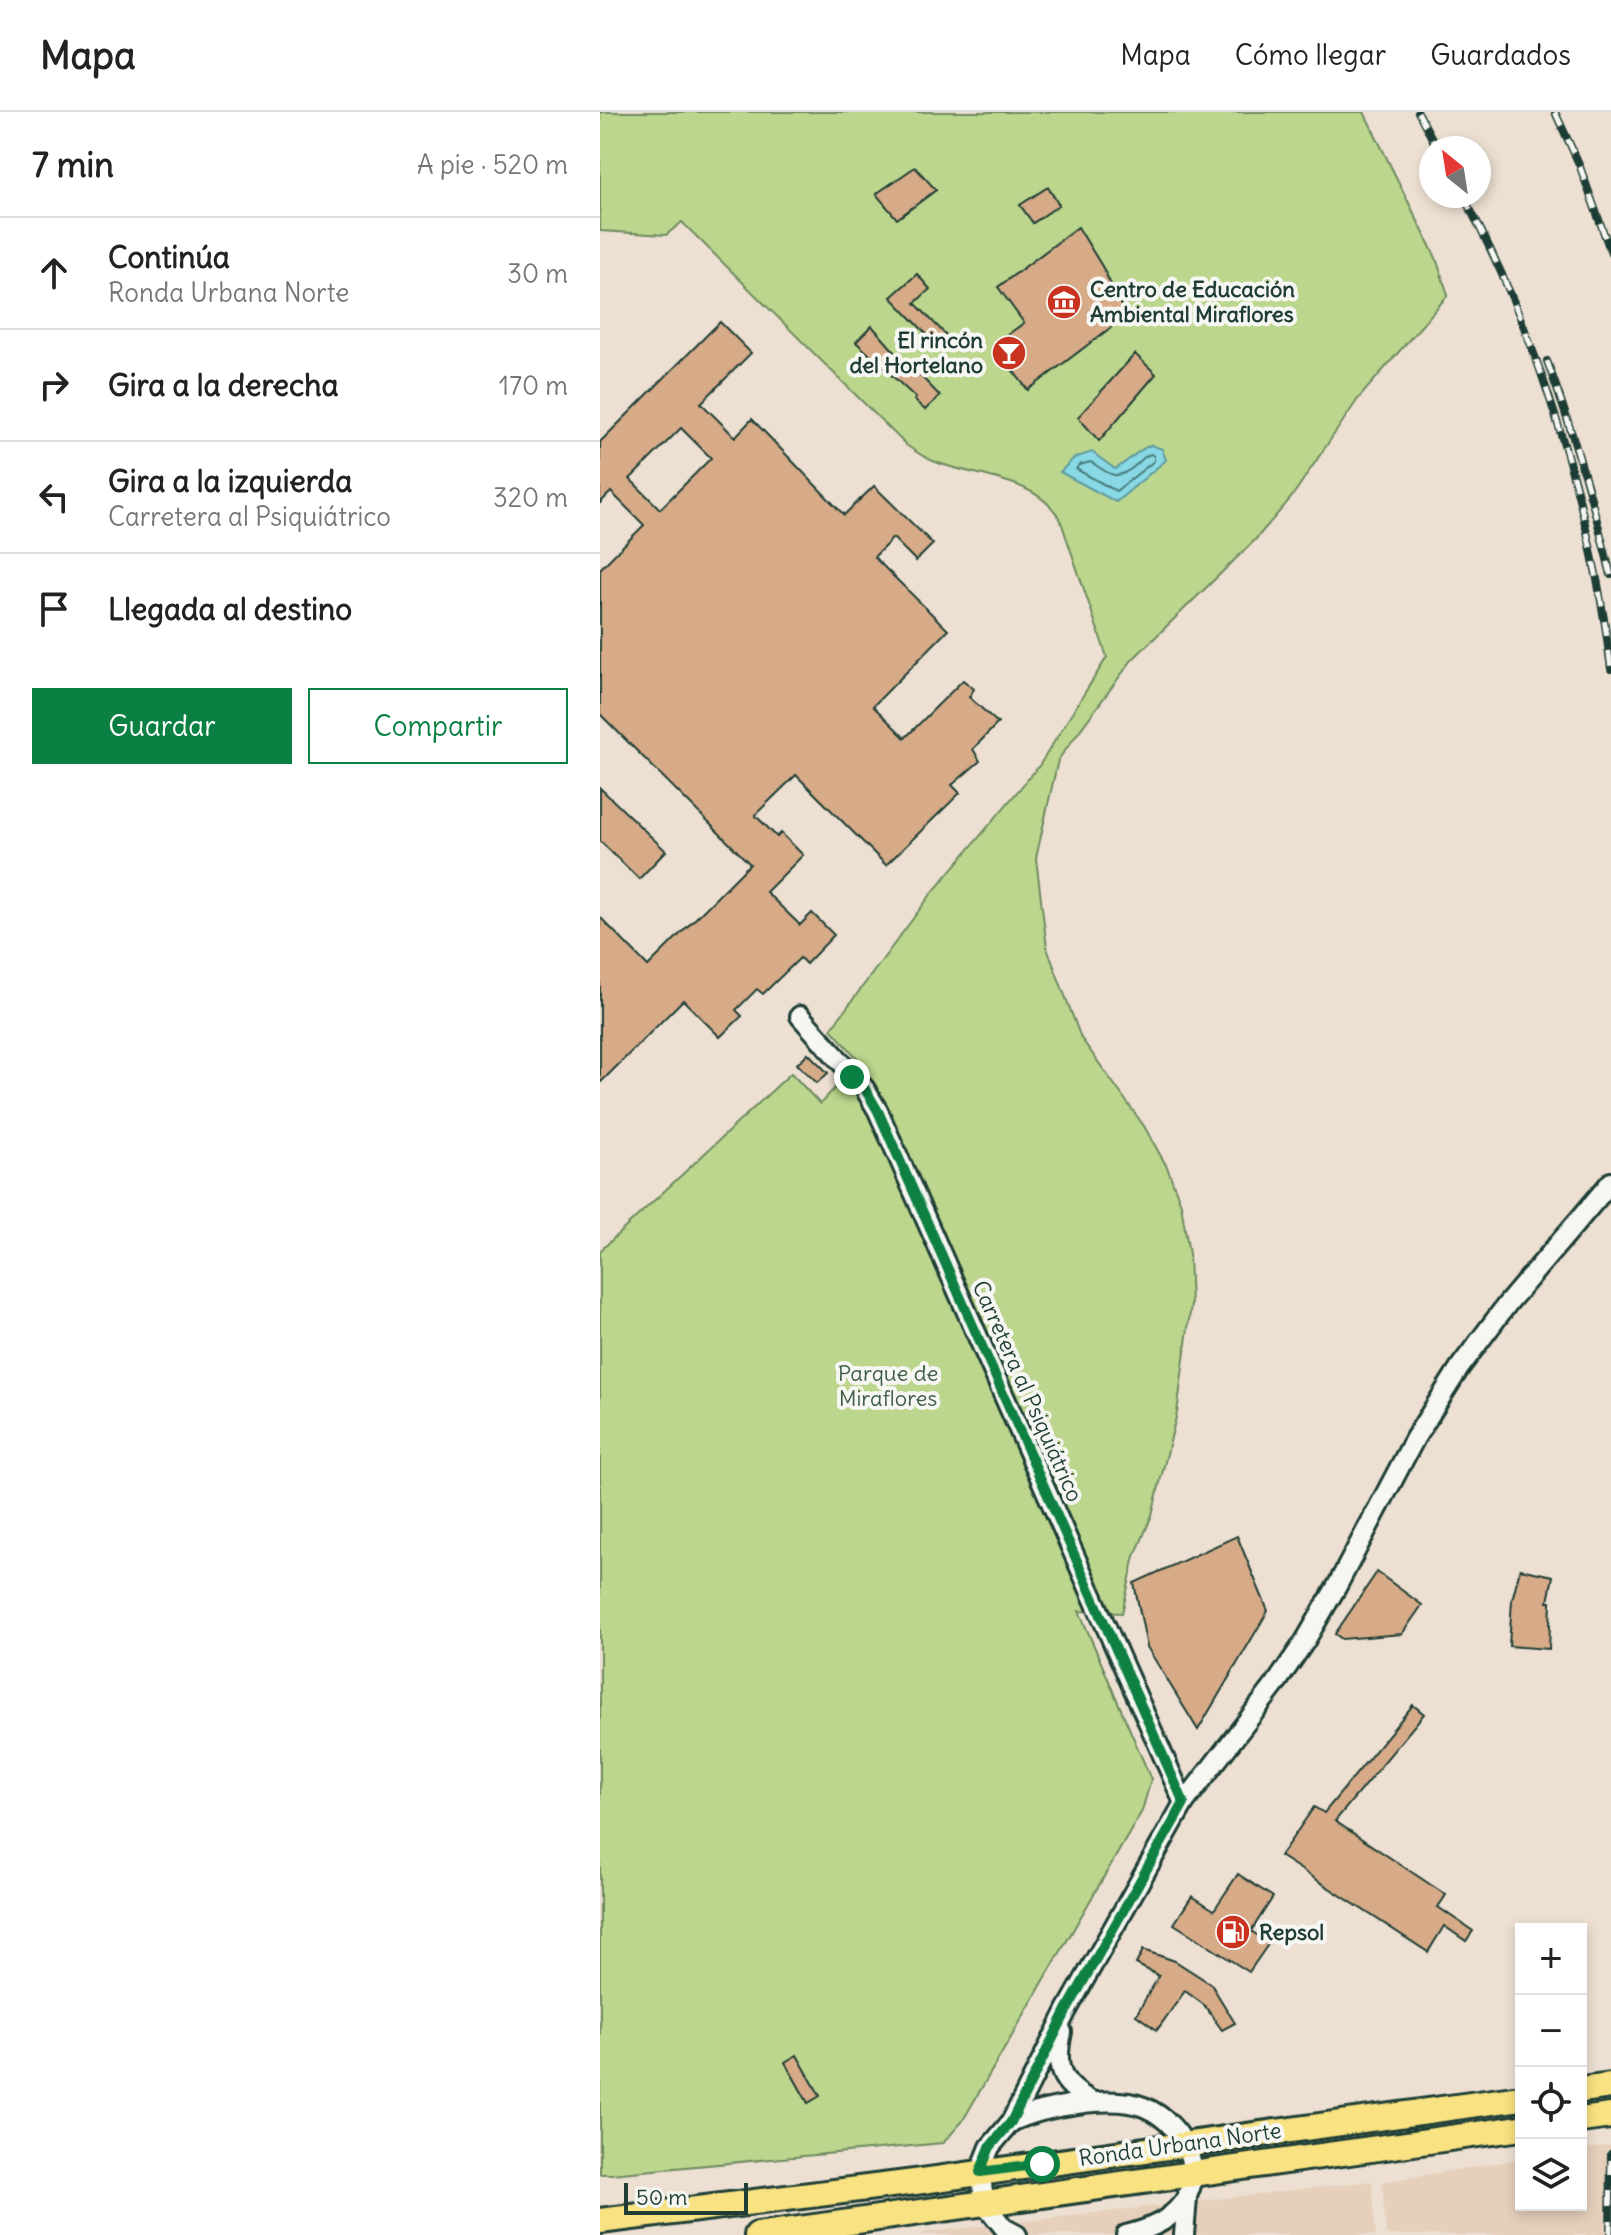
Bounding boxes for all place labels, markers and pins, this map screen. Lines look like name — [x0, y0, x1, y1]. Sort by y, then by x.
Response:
place label: Centro de Educación Ambiental Miraflores — [1090, 275, 1295, 328]
museum icon: Centro de Educación Ambiental Miraflores — [1045, 283, 1083, 321]
place label: El rincón del Hortelano — [849, 326, 983, 379]
bar icon: El rincón del Hortelano — [990, 334, 1028, 372]
fuel station icon: Repsol — [1214, 1913, 1252, 1951]
place label: Repsol — [1259, 1918, 1324, 1946]

